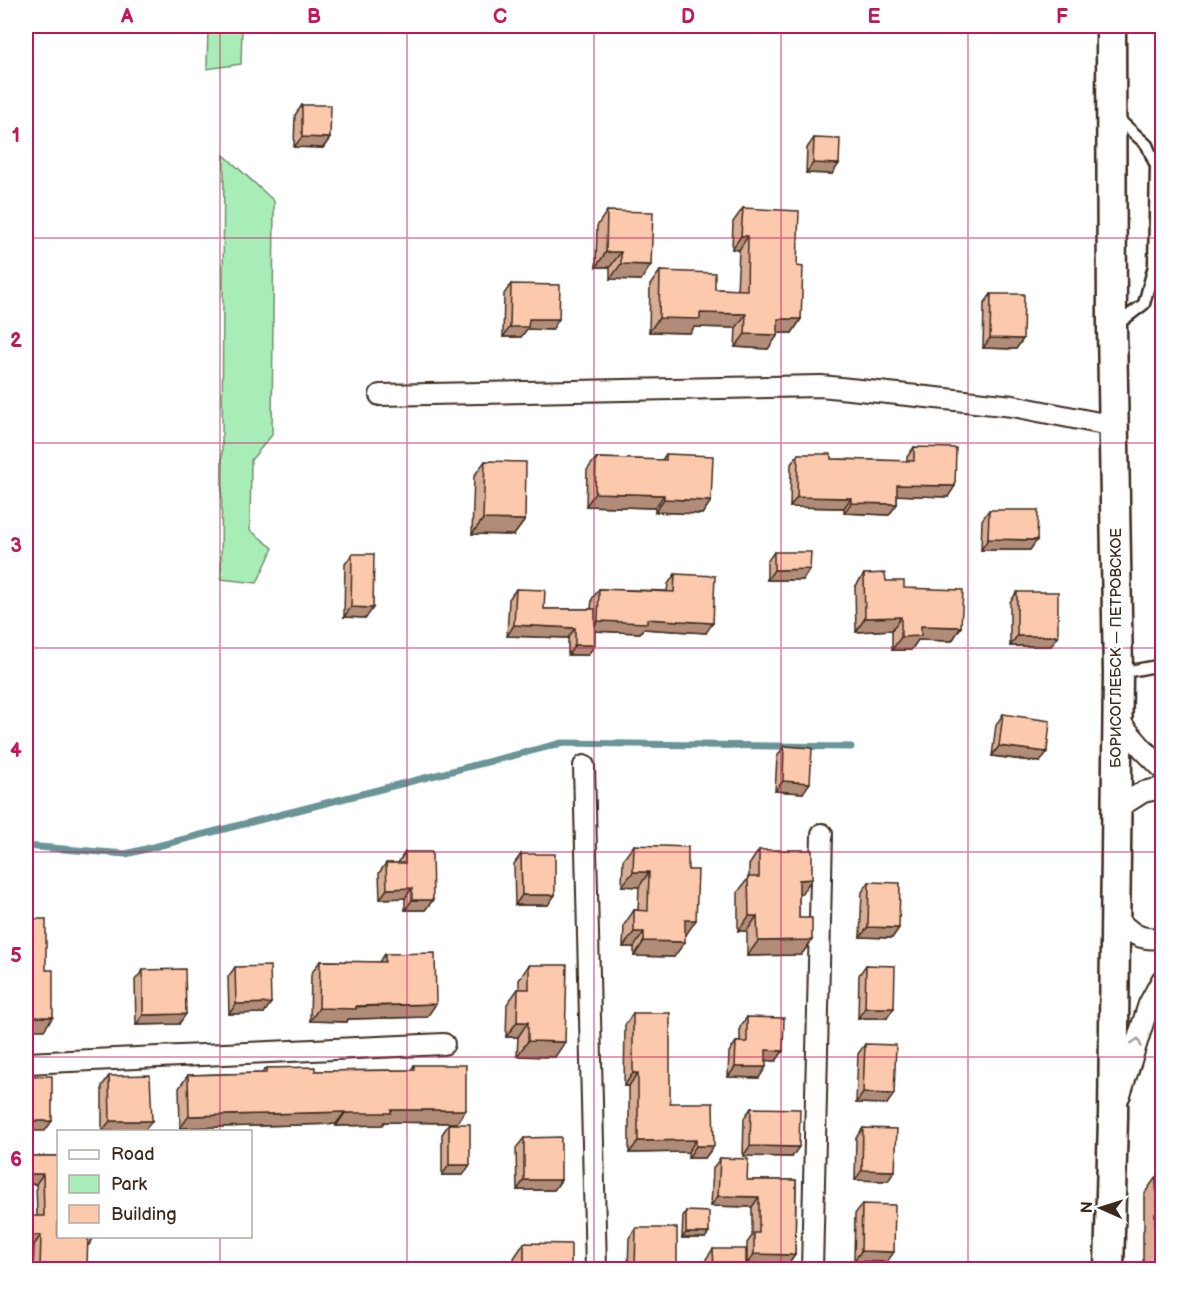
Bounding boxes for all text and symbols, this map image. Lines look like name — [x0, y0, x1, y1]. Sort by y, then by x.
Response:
text: A — [120, 5, 134, 29]
text: B — [307, 5, 321, 29]
text: C — [493, 5, 507, 29]
text: D — [681, 5, 695, 29]
text: E — [868, 5, 881, 29]
text: F — [1056, 5, 1068, 29]
text: 1 — [12, 124, 20, 148]
text: 2 — [10, 329, 22, 353]
street label: БОРИСОГЛЕБСК — ПЕТРОВСКОЕ — [1107, 528, 1126, 768]
text: 3 — [10, 534, 22, 558]
text: 4 — [10, 739, 22, 763]
text: 5 — [10, 944, 22, 968]
one-way arrow — [1129, 1037, 1142, 1048]
legend — [57, 1130, 252, 1238]
text: Road — [111, 1144, 155, 1165]
text: 6 — [10, 1148, 22, 1172]
text: Park — [111, 1174, 147, 1195]
north arrow — [1071, 1178, 1131, 1238]
text: N — [1078, 1201, 1097, 1214]
text: Building — [111, 1204, 177, 1225]

